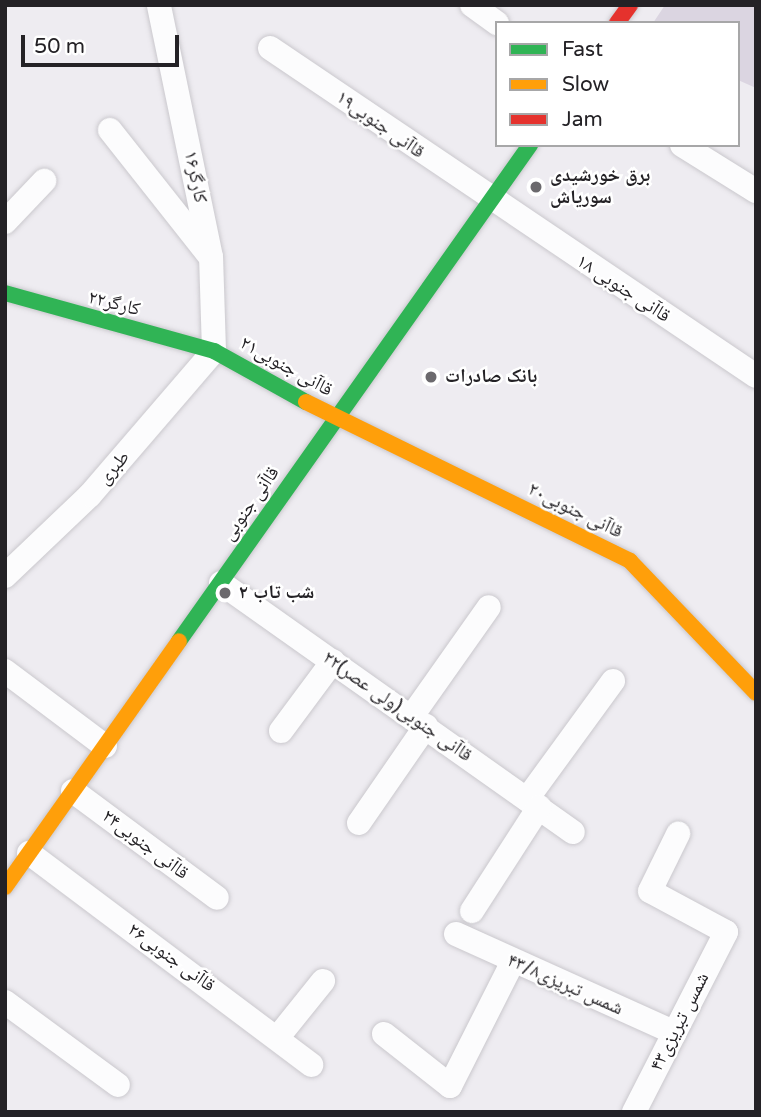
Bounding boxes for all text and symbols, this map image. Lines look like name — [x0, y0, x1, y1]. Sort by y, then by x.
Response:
scale bar — [24, 21, 182, 65]
legend — [495, 21, 740, 147]
text: 50 m — [34, 34, 85, 59]
text: Fast — [562, 37, 603, 62]
text: Slow — [562, 72, 609, 97]
street label: قاآنی جنوبی۱۹ — [332, 86, 428, 164]
text: Jam — [562, 107, 603, 132]
street label: کارگر۱۶ — [178, 149, 212, 205]
place label: برق خورشیدی سوریاش — [550, 165, 650, 209]
marker: برق خورشیدی سوریاش — [528, 179, 544, 195]
street label: قاآنی جنوبی ۱۸ — [572, 250, 674, 328]
street label: ۲۲کارگر — [86, 287, 142, 321]
street label: قاآنی جنوبی۲۱ — [236, 332, 336, 402]
place label: بانک صادرات — [445, 366, 537, 388]
marker: بانک صادرات — [423, 369, 439, 385]
street label: طبری — [93, 446, 135, 490]
street label: قاآنی جنوبی — [217, 463, 285, 545]
street label: ۲۰قاآنی جنوبی — [524, 478, 626, 544]
place label: شب تاب ۲ — [239, 582, 314, 604]
marker: شب تاب ۲ — [217, 585, 233, 601]
street label: ۲۲قاآنی جنوبی(ولی عصر) — [318, 647, 476, 767]
street label: ۲۴قاآنی جنوبی — [97, 805, 193, 885]
street label: ۲۶قاآنی جنوبی — [123, 919, 219, 997]
street label: شمس تبریزی۴۳/۸ — [504, 949, 626, 1021]
street label: شمس تبریزی۴۳ — [645, 969, 715, 1075]

